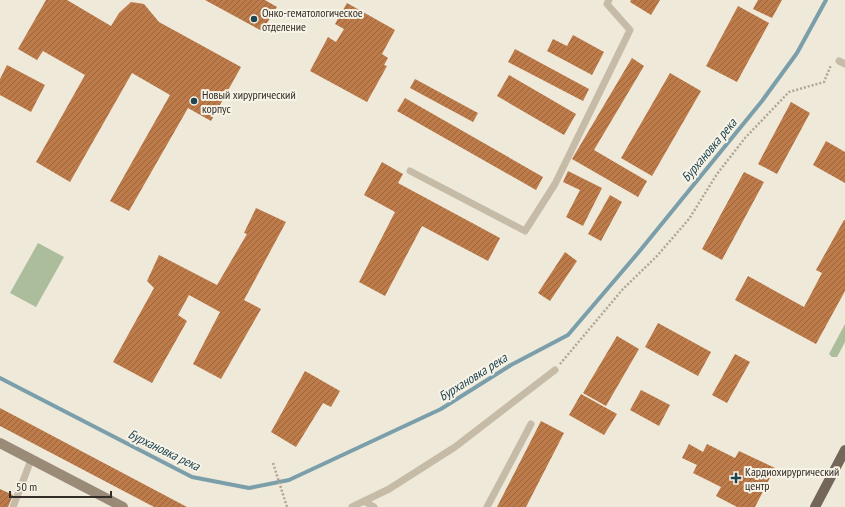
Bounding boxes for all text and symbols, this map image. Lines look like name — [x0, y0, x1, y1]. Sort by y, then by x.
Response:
place label: Онко-гематологическое отделение — [262, 5, 363, 34]
marker: Онко-гематологическое отделение — [249, 14, 259, 24]
place label: Новый хирургический корпус — [202, 87, 296, 116]
marker: Новый хирургический корпус — [189, 96, 199, 106]
water label: Бурхановка река — [678, 114, 741, 185]
water label: Бурхановка река — [436, 349, 511, 405]
water label: Бурхановка река — [125, 425, 203, 475]
place label: Кардиохирургический центр — [745, 464, 839, 493]
marker: Кардиохирургический центр — [730, 472, 742, 484]
scale bar — [10, 473, 111, 499]
text: 50 m — [16, 479, 37, 494]

